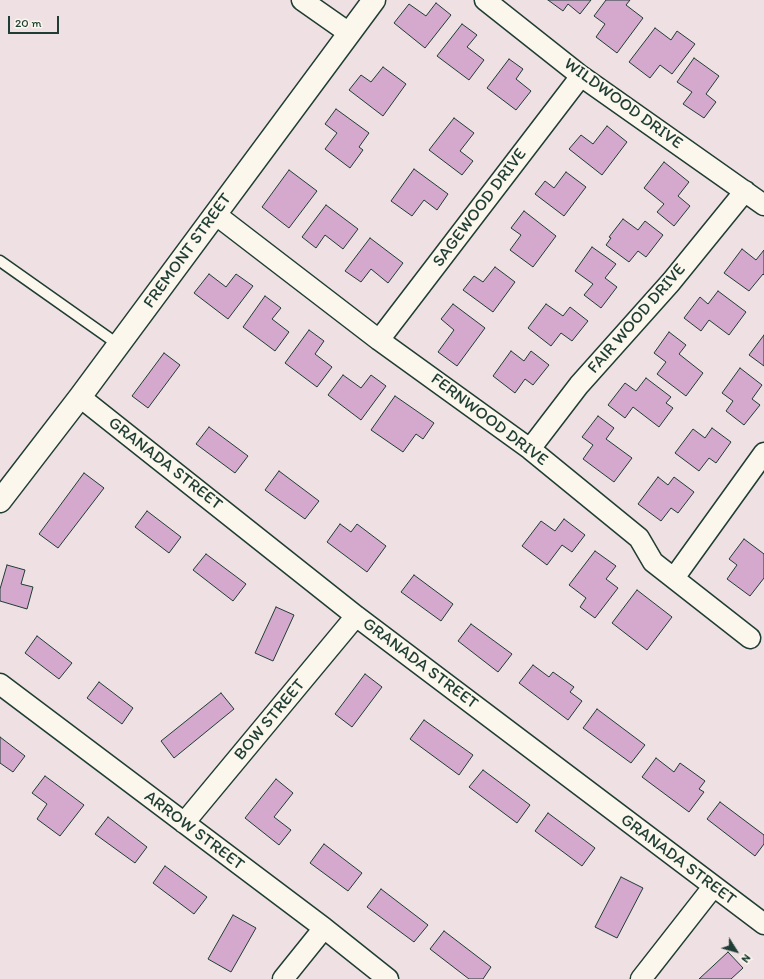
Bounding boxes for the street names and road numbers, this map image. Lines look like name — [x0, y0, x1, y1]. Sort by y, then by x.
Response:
street label: WILDWOOD DRIVE — [560, 54, 686, 154]
street label: SAGEWOOD DRIVE — [429, 145, 531, 271]
street label: FREMONT STREET — [139, 190, 237, 312]
street label: FAIR WOOD DRIVE — [584, 260, 690, 378]
street label: FERNWOOD DRIVE — [426, 369, 552, 471]
street label: GRANADA STREET — [104, 413, 226, 515]
street label: GRANADA STREET — [358, 614, 482, 714]
street label: BOW STREET — [230, 675, 310, 765]
street label: ARROW STREET — [140, 787, 248, 875]
street label: GRANADA STREET — [616, 810, 740, 910]

